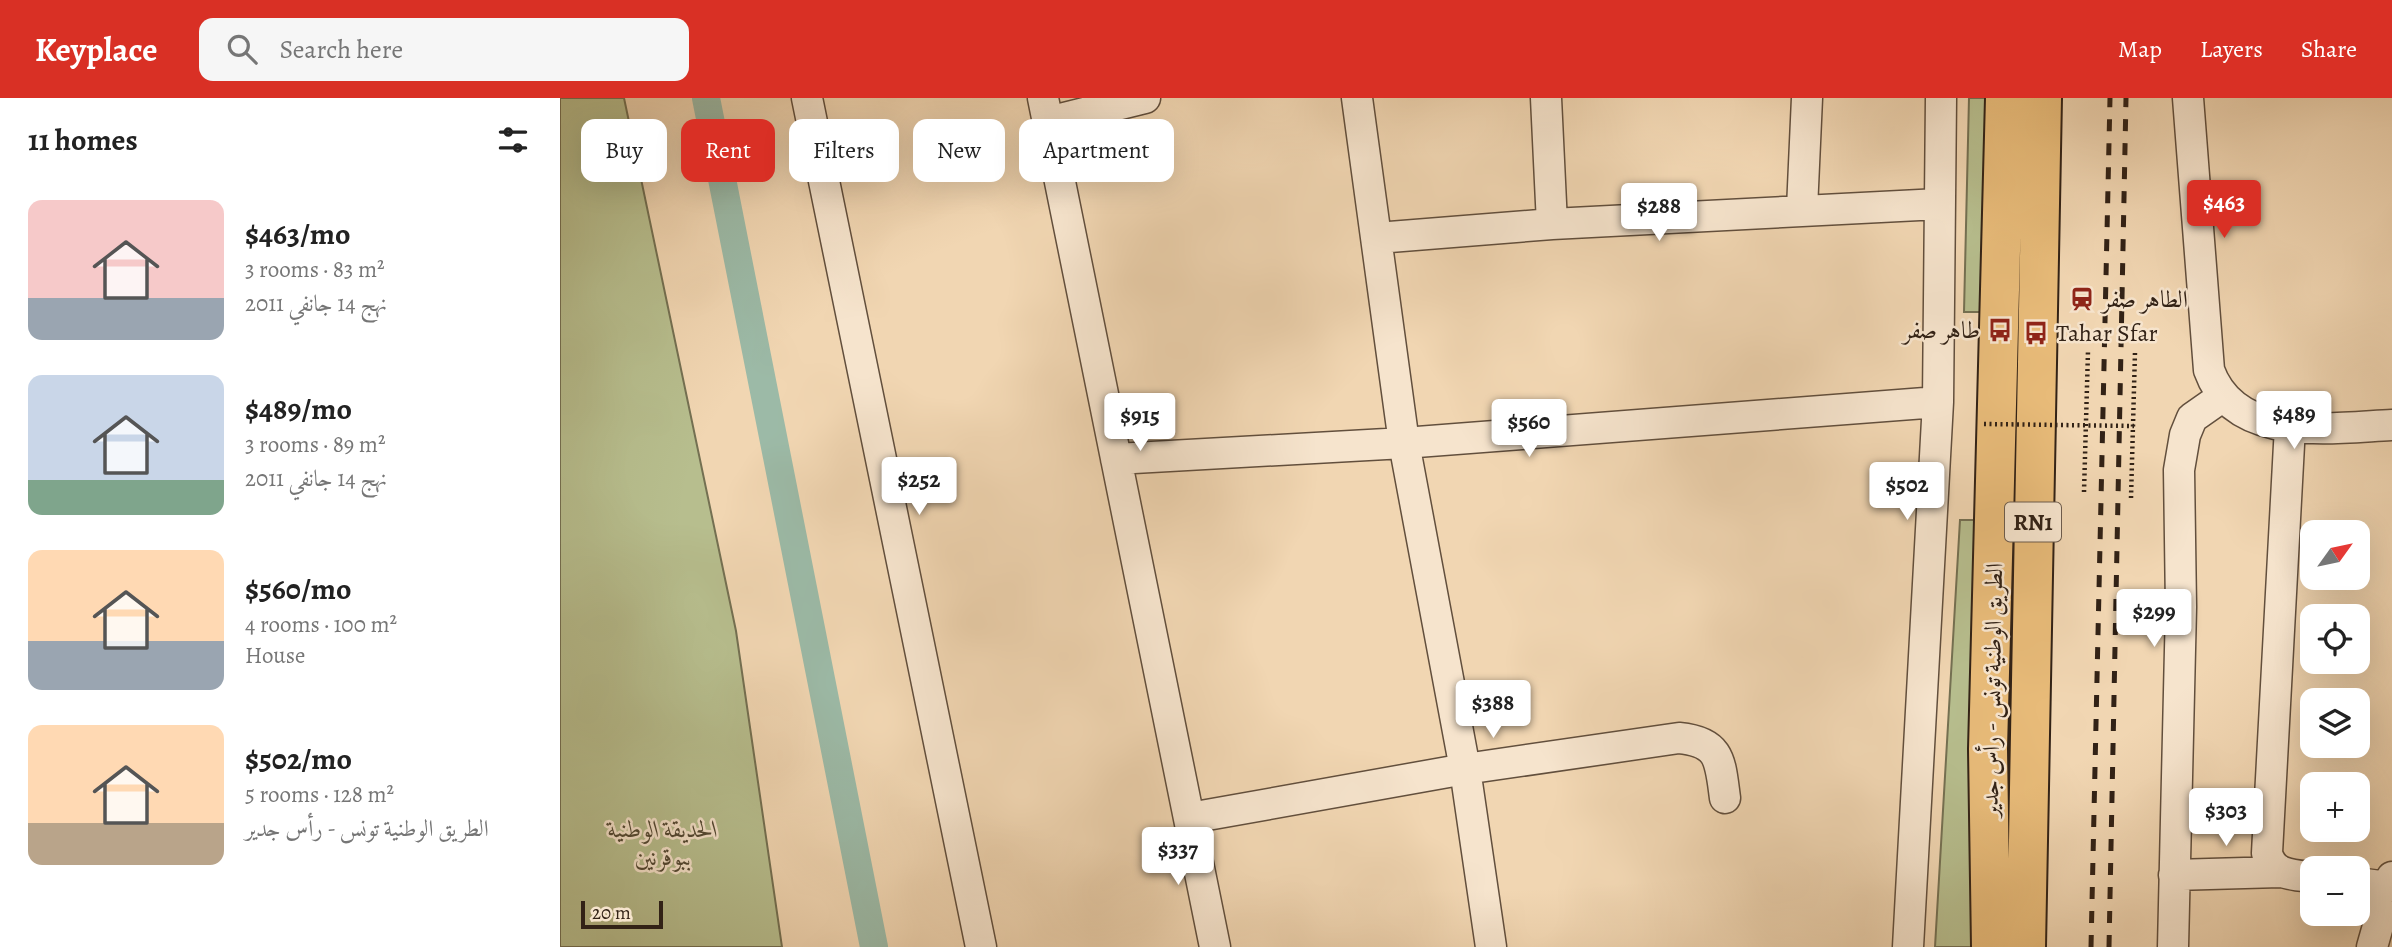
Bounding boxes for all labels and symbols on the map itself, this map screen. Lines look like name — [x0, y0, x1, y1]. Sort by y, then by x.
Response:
pin: $463 — [2183, 180, 2265, 240]
pin: $288 — [1618, 184, 1700, 243]
place label: الطاهر صفر — [2099, 283, 2188, 315]
station icon: الطاهر صفر — [2068, 285, 2096, 313]
place label: طاهر صفر — [1900, 314, 1980, 346]
bus stop icon: طاهر صفر — [1986, 316, 2014, 344]
place label: Tahar Sfar — [2056, 317, 2158, 349]
bus stop icon: Tahar Sfar — [2022, 319, 2050, 347]
pin: $489 — [2253, 392, 2335, 451]
pin: $915 — [1099, 394, 1181, 453]
pin: $560 — [1488, 400, 1570, 459]
pin: $252 — [878, 458, 960, 517]
pin: $502 — [1866, 462, 1948, 522]
road number: RN1 — [2005, 502, 2061, 542]
north arrow — [2300, 520, 2370, 590]
street label: الطريق الوطنية تونس - رأس جدير — [1973, 563, 2010, 820]
pin: $299 — [2113, 589, 2195, 649]
pin: $388 — [1452, 680, 1534, 740]
pin: $303 — [2185, 788, 2267, 848]
park label: الحديقة الوطنية ببوقرنين — [606, 813, 718, 873]
pin: $337 — [1137, 828, 1219, 887]
scale bar — [581, 898, 663, 930]

